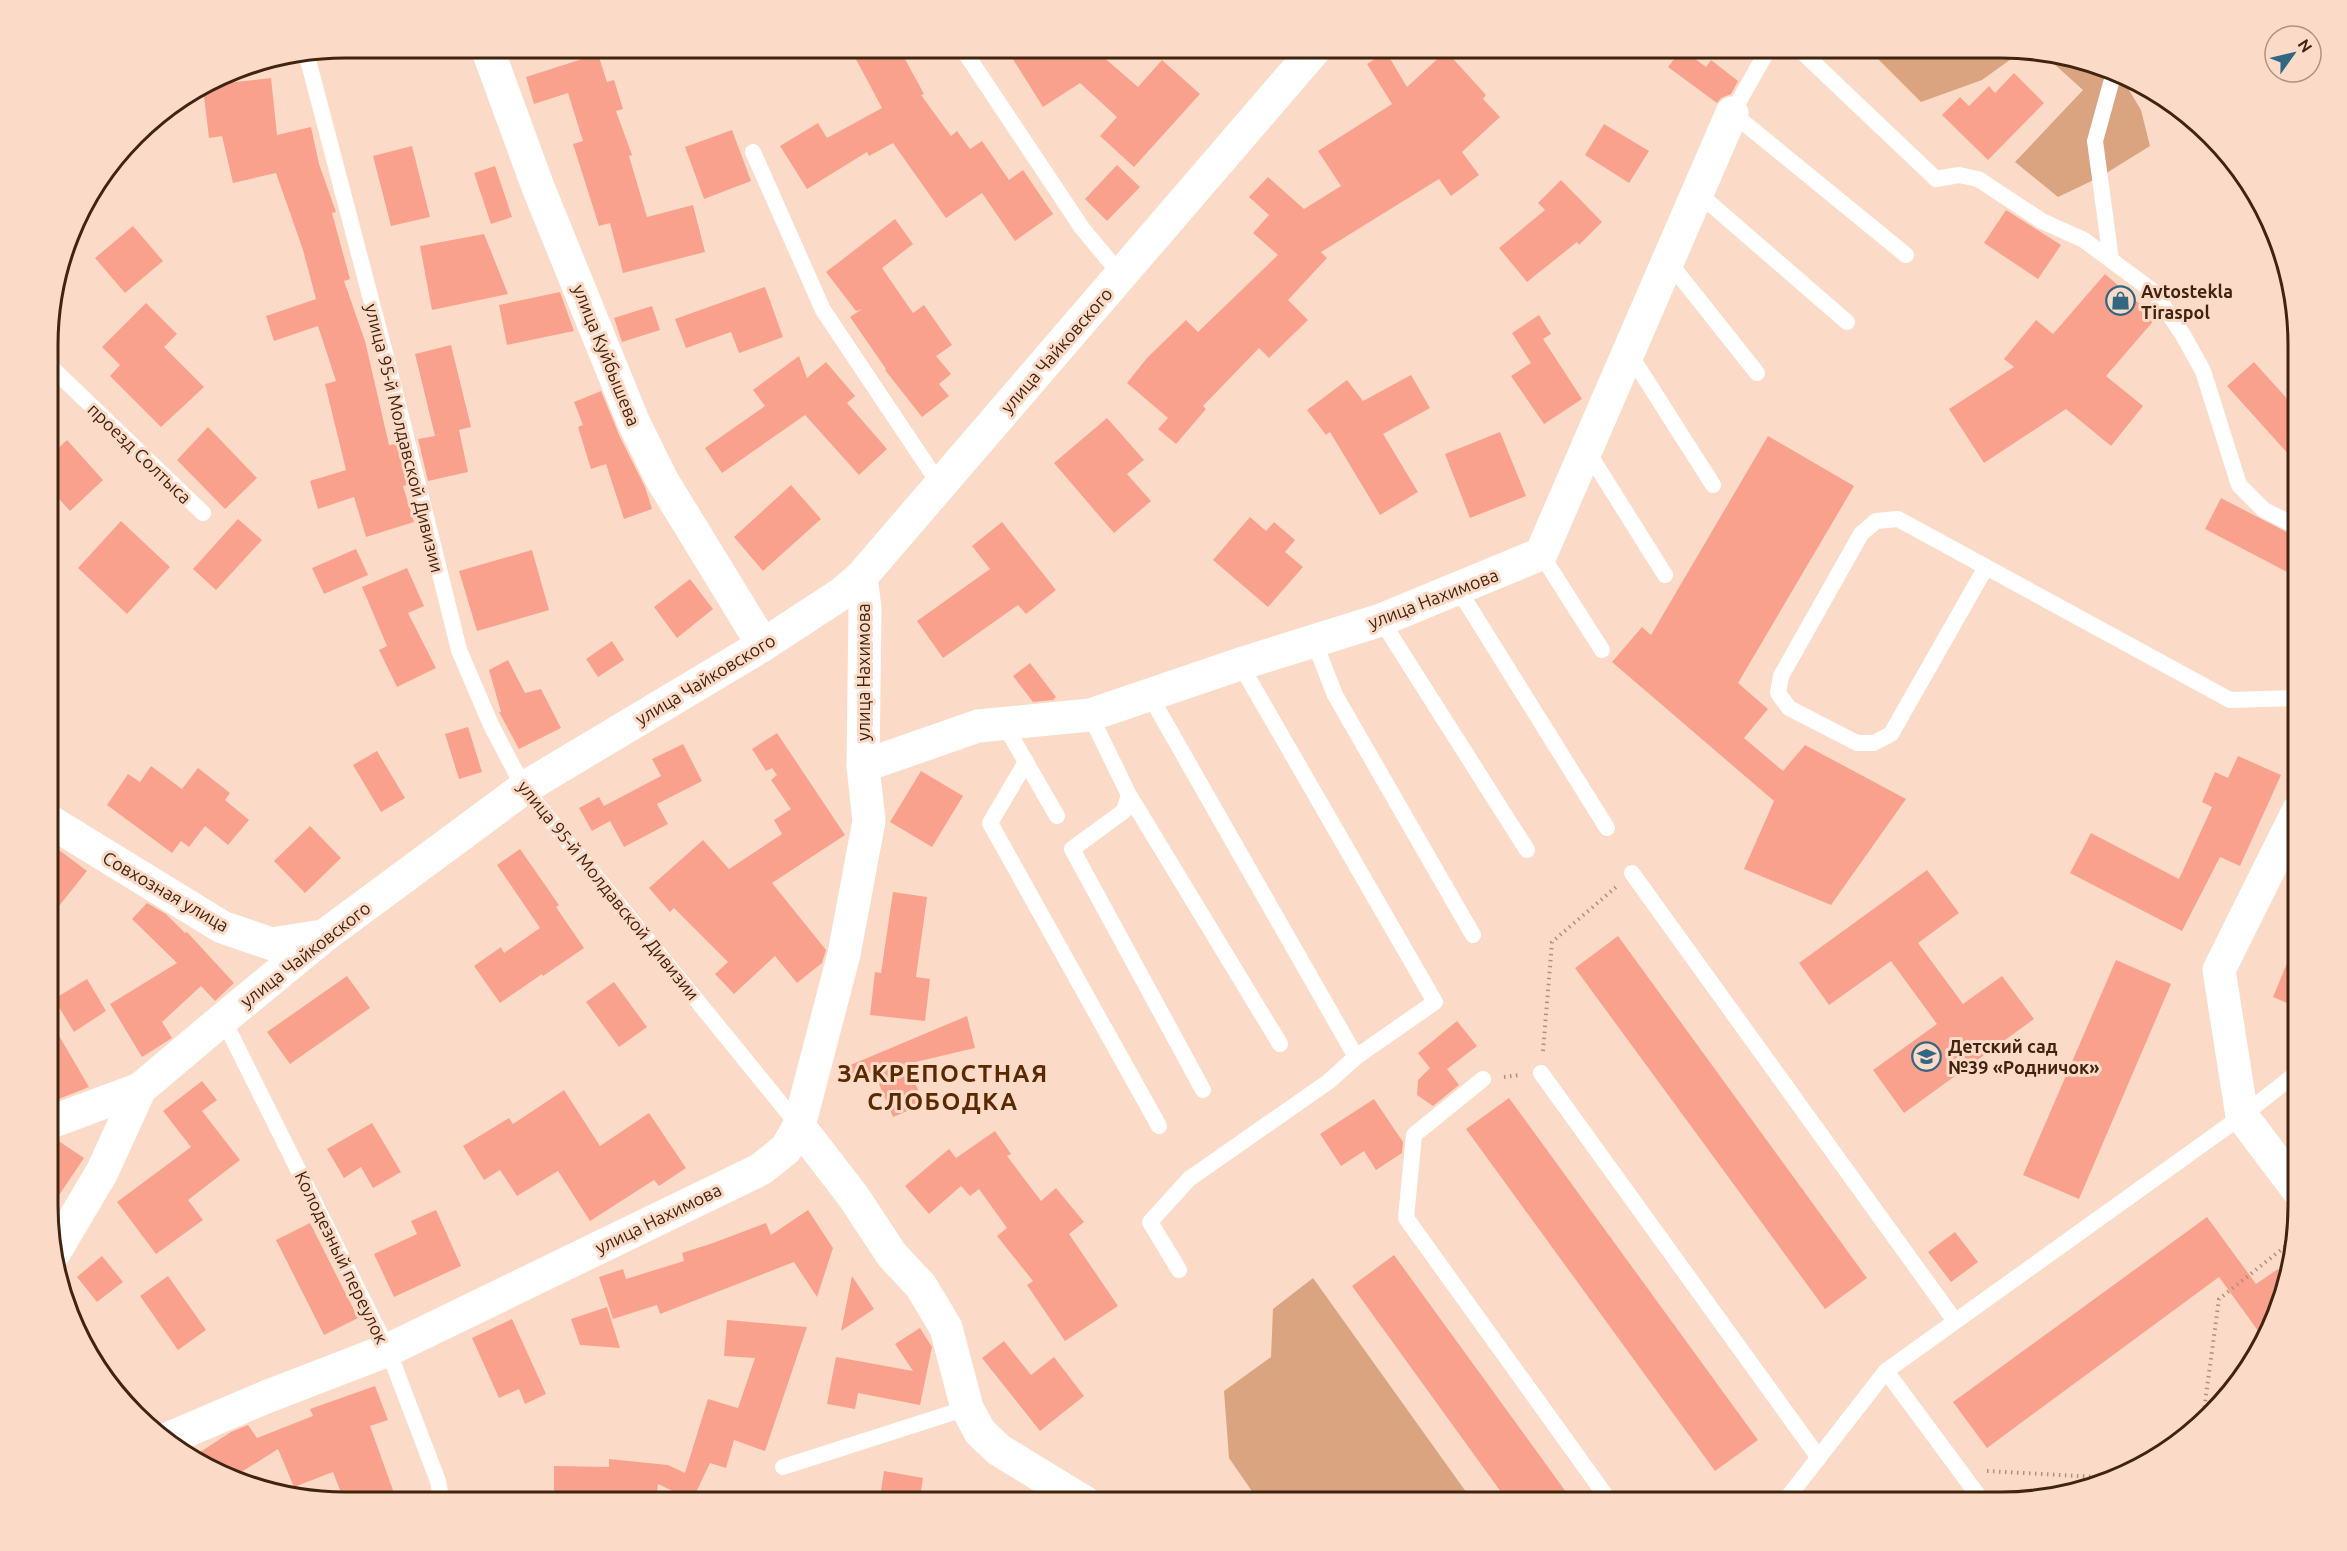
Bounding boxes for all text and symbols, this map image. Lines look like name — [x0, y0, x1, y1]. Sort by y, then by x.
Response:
north arrow — [2263, 24, 2323, 84]
text: N — [2295, 36, 2316, 56]
street label: улица Куйбышева — [570, 281, 644, 429]
place label: Avtostekla Tiraspol — [2141, 281, 2233, 322]
street label: улица Чайковского — [996, 283, 1116, 417]
shop icon: Avtostekla Tiraspol — [2104, 285, 2136, 317]
street label: улица 95-й Молдавской Дивизии — [362, 301, 448, 575]
street label: проезд Солтыса — [84, 399, 196, 507]
street label: улица Нахимова — [1365, 564, 1501, 632]
street label: улица Нахимова — [853, 603, 873, 741]
street label: улица Чайковского — [632, 629, 778, 729]
street label: улица 95-й Молдавской Дивизии — [514, 776, 704, 1004]
street label: Совхозная улица — [99, 847, 233, 935]
street label: улица Чайковского — [236, 897, 374, 1011]
place label: Детский сад №39 «Родничок» — [1948, 1036, 2100, 1077]
school or university icon: Детский сад №39 «Родничок» — [1911, 1040, 1943, 1072]
district label: ЗАКРЕПОСТНАЯ СЛОБОДКА — [837, 1060, 1049, 1115]
street label: Колодезный переулок — [291, 1167, 393, 1347]
street label: улица Нахимова — [592, 1179, 724, 1257]

